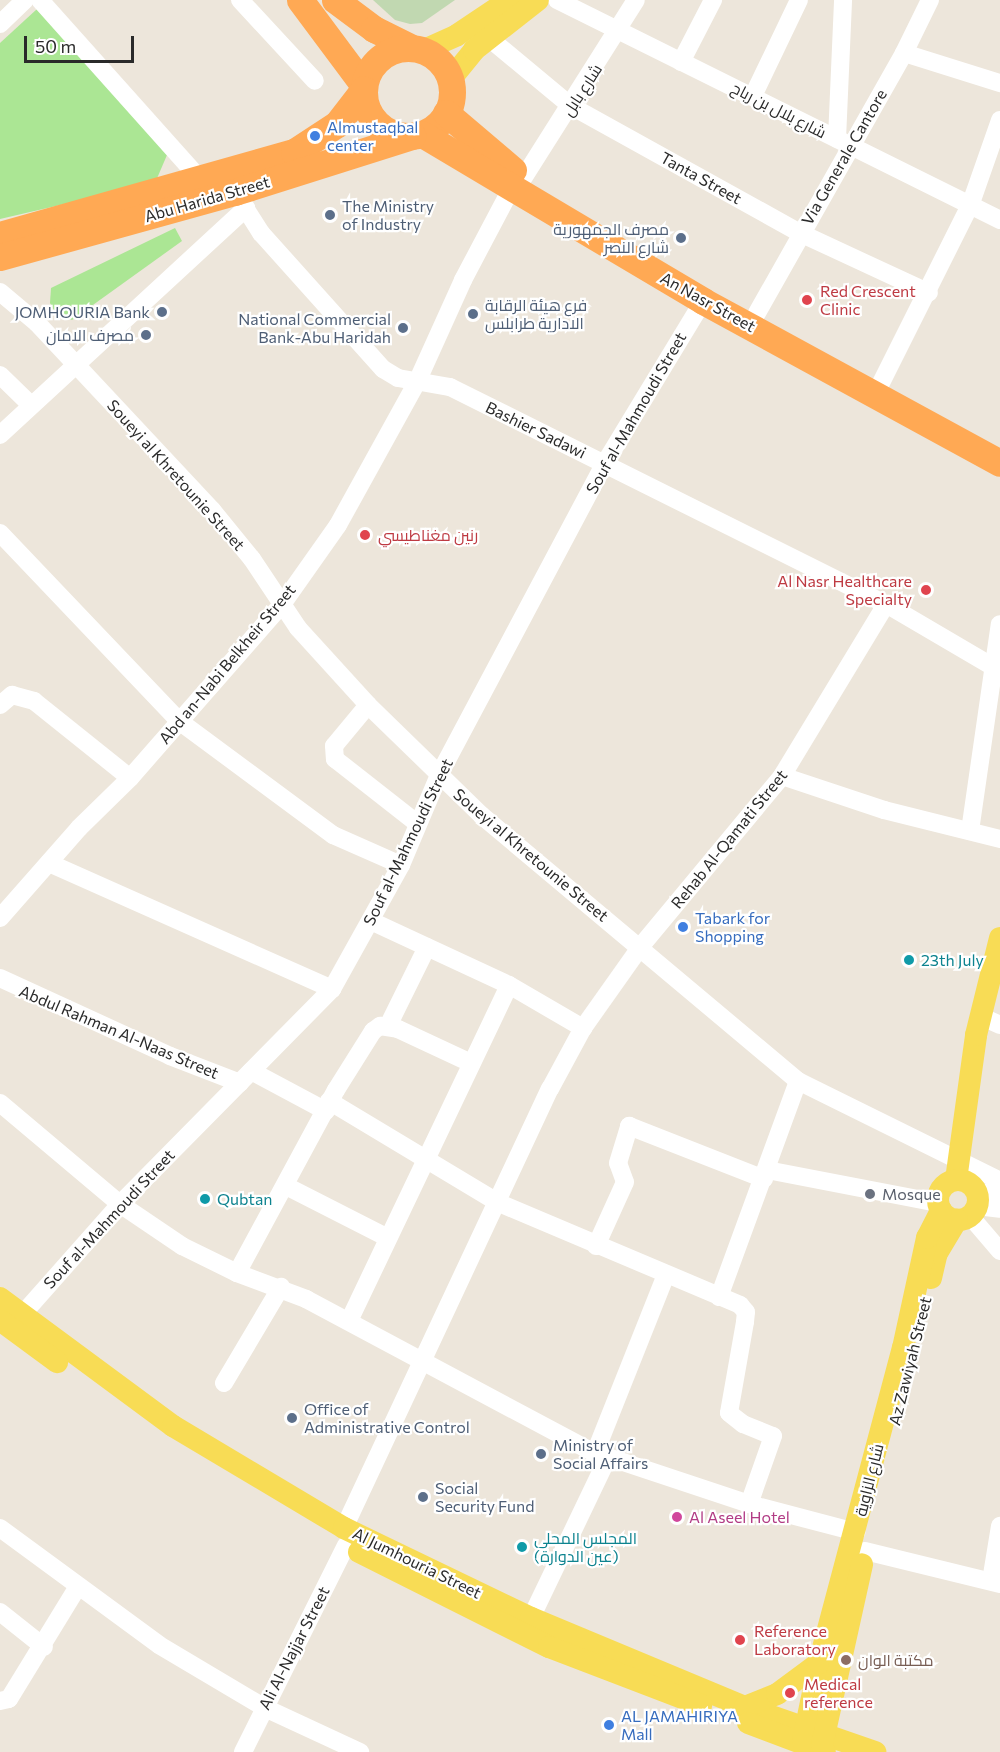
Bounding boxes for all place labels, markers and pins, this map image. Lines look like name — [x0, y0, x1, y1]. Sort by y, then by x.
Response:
place label: Almustaqbal center — [327, 117, 418, 155]
marker: Almustaqbal center — [308, 129, 322, 143]
place label: The Ministry of Industry — [342, 196, 434, 234]
marker: The Ministry of Industry — [323, 208, 337, 222]
place label: مصرف الجمهورية شارع النصر — [553, 219, 669, 257]
marker: مصرف الجمهورية شارع النصر — [674, 231, 688, 245]
place label: Red Crescent Clinic — [820, 281, 916, 319]
marker: Red Crescent Clinic — [798, 291, 816, 309]
place label: فرع هيئة الرقابة الادارية طرابلس — [485, 295, 587, 333]
place label: JOMHOURIA Bank — [15, 302, 150, 322]
marker: JOMHOURIA Bank — [155, 305, 169, 319]
marker: فرع هيئة الرقابة الادارية طرابلس — [466, 307, 480, 321]
place label: National Commercial Bank-Abu Haridah — [238, 309, 391, 347]
marker: National Commercial Bank-Abu Haridah — [396, 321, 410, 335]
place label: مصرف الامان — [46, 325, 134, 345]
marker: مصرف الامان — [139, 328, 153, 342]
place label: رنين مغناطيسي — [378, 525, 478, 545]
marker: رنين مغناطيسي — [356, 526, 374, 544]
place label: Al Nasr Healthcare Specialty — [777, 571, 912, 609]
marker: Al Nasr Healthcare Specialty — [917, 581, 935, 599]
place label: Tabark for Shopping — [695, 908, 770, 946]
marker: Tabark for Shopping — [676, 920, 690, 934]
place label: 23th July — [921, 950, 984, 970]
marker: 23th July — [902, 953, 916, 967]
place label: Mosque — [882, 1184, 941, 1204]
marker: Mosque — [863, 1187, 877, 1201]
place label: Qubtan — [217, 1189, 272, 1209]
marker: Qubtan — [198, 1192, 212, 1206]
place label: Office of Administrative Control — [304, 1399, 470, 1437]
marker: Office of Administrative Control — [285, 1411, 299, 1425]
place label: Ministry of Social Affairs — [553, 1435, 648, 1473]
marker: Ministry of Social Affairs — [534, 1447, 548, 1461]
place label: Social Security Fund — [435, 1478, 534, 1516]
marker: Social Security Fund — [416, 1490, 430, 1504]
place label: Al Aseel Hotel — [689, 1507, 790, 1527]
marker: Al Aseel Hotel — [670, 1510, 684, 1524]
place label: المجلس المحلي (عين الدوارة) — [534, 1528, 637, 1566]
marker: المجلس المحلي (عين الدوارة) — [515, 1540, 529, 1554]
place label: Reference Laboratory — [754, 1621, 836, 1659]
marker: Reference Laboratory — [731, 1631, 749, 1649]
place label: مكتبة الوان — [858, 1650, 933, 1670]
marker: مكتبة الوان — [839, 1653, 853, 1667]
place label: Medical reference — [804, 1674, 873, 1712]
marker: Medical reference — [781, 1684, 799, 1702]
place label: AL JAMAHIRIYA Mall — [621, 1706, 738, 1744]
marker: AL JAMAHIRIYA Mall — [602, 1718, 616, 1732]

